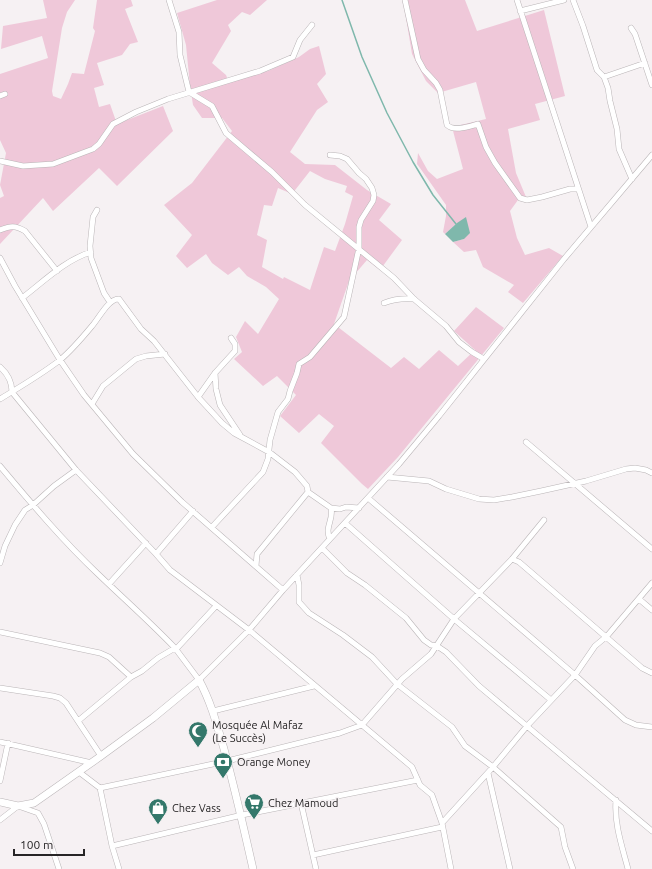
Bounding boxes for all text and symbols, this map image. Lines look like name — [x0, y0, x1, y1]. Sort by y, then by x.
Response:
place label: Mosquée Al Mafaz (Le Succès) — [212, 719, 303, 745]
mosque icon: Mosquée Al Mafaz (Le Succès) — [187, 720, 209, 748]
bank icon: Orange Money — [212, 751, 234, 779]
place label: Orange Money — [237, 756, 311, 768]
supermarket icon: Chez Mamoud — [243, 792, 265, 820]
shop icon: Chez Vass — [147, 797, 169, 825]
place label: Chez Mamoud — [268, 797, 339, 809]
place label: Chez Vass — [172, 802, 221, 814]
scale bar — [14, 831, 84, 857]
text: 100 m — [20, 838, 53, 851]

